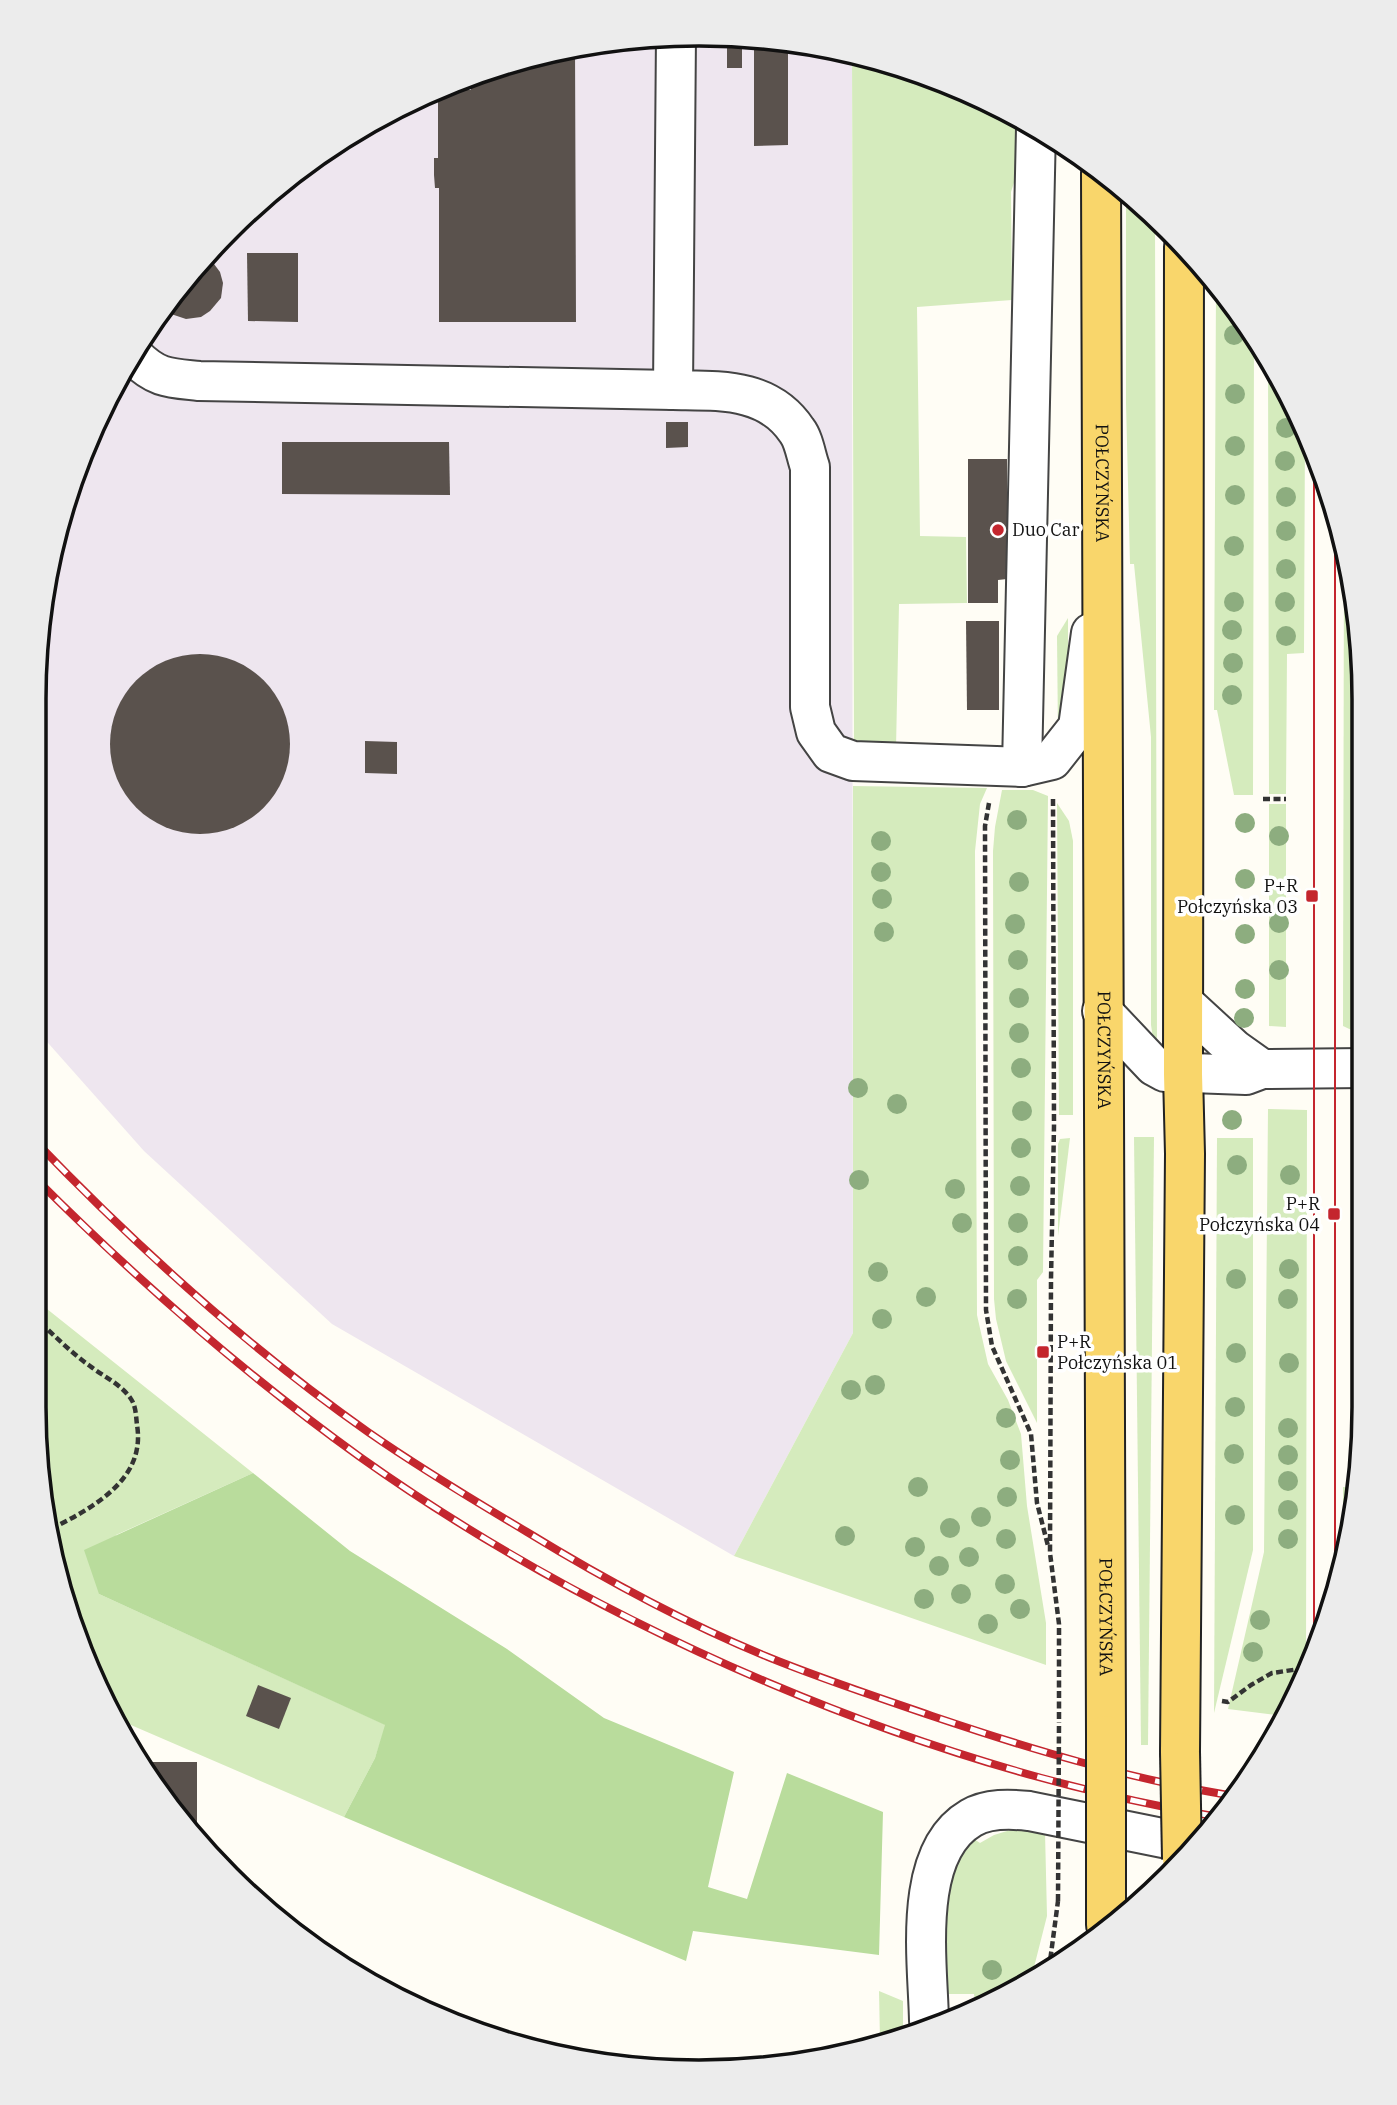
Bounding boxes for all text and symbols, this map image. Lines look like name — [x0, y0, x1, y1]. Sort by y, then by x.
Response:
street label: POŁCZYŃSKA — [1091, 424, 1114, 543]
place label: Duo Car — [1012, 518, 1080, 541]
marker: Duo Car — [990, 522, 1006, 538]
place label: P+R Połczyńska 03 — [1177, 874, 1298, 918]
marker: P+R Połczyńska 03 — [1304, 888, 1320, 904]
street label: POŁCZYŃSKA — [1093, 991, 1116, 1110]
place label: P+R Połczyńska 04 — [1199, 1192, 1320, 1236]
marker: P+R Połczyńska 04 — [1326, 1206, 1342, 1222]
place label: P+R Połczyńska 01 — [1057, 1330, 1178, 1374]
marker: P+R Połczyńska 01 — [1035, 1344, 1051, 1360]
street label: POŁCZYŃSKA — [1094, 1558, 1118, 1677]

